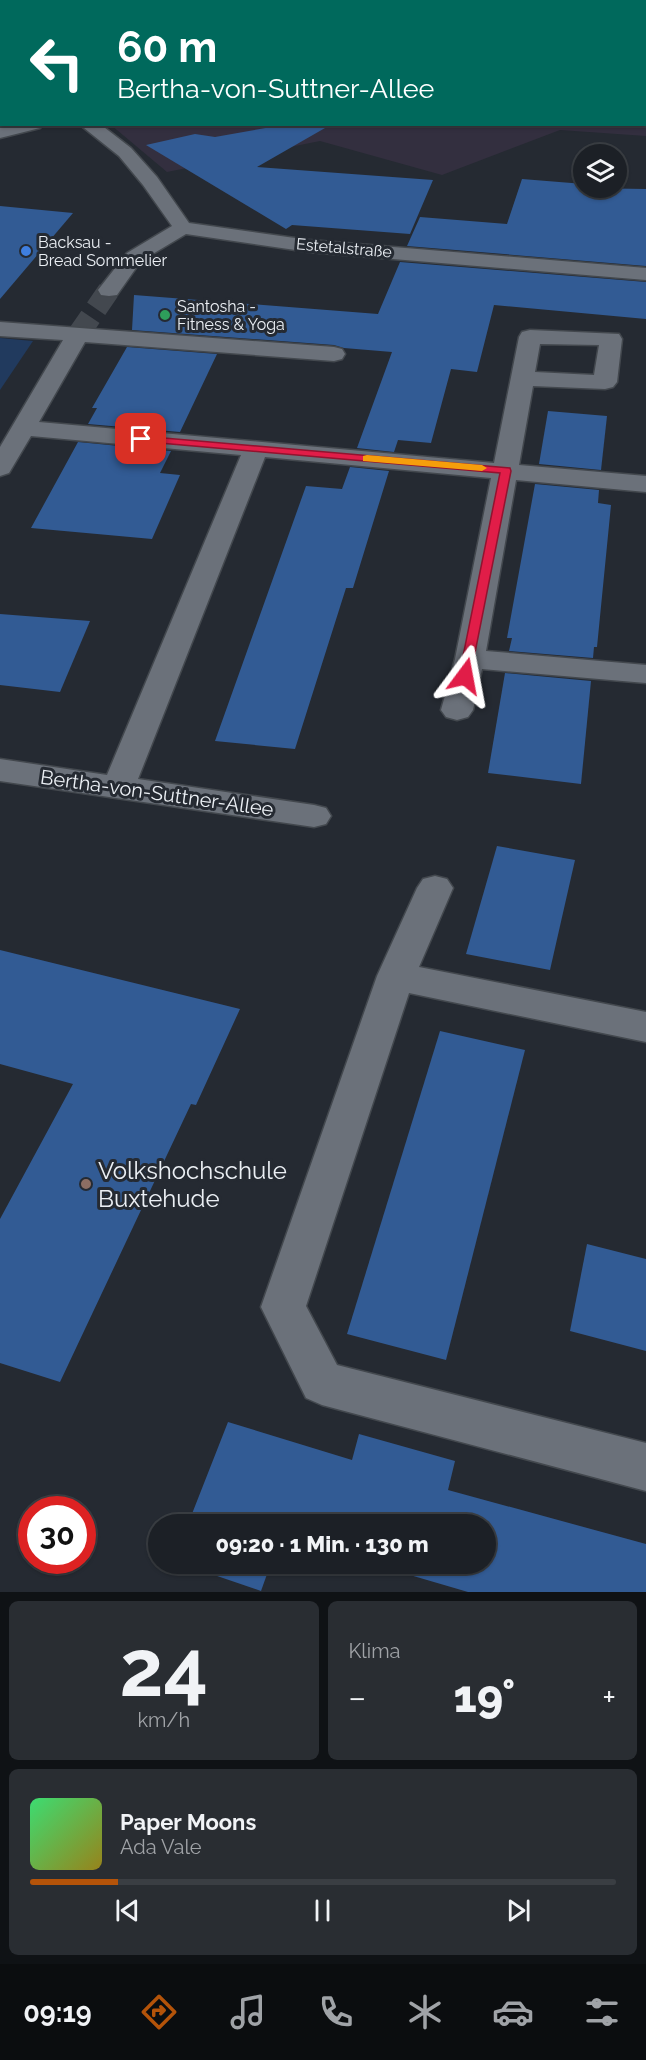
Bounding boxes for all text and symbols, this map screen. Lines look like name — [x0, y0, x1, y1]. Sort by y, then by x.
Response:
text: 60 m — [117, 23, 217, 72]
icon: left — [18, 24, 96, 102]
text: Bertha-von-Suttner-Allee — [117, 73, 434, 104]
map controls — [573, 144, 627, 198]
button: layers — [573, 144, 627, 198]
place label: Backsau - Bread Sommelier — [38, 233, 167, 270]
street label: Estetalstraße — [295, 234, 393, 262]
marker: Backsau - Bread Sommelier — [19, 244, 33, 258]
place label: Santosha - Fitness & Yoga — [177, 297, 285, 334]
marker: Santosha - Fitness & Yoga — [158, 308, 172, 322]
pin — [115, 413, 166, 464]
icon: arrive — [124, 422, 157, 455]
position arrow — [433, 644, 497, 708]
street label: Bertha-von-Suttner-Allee — [39, 765, 275, 821]
place label: Volkshochschule Buxtehude — [98, 1156, 287, 1213]
marker: Volkshochschule Buxtehude — [79, 1177, 93, 1191]
speed limit sign: 30 — [18, 1496, 96, 1574]
text: 09:20 · 1 Min. · 130 m — [215, 1531, 429, 1557]
text: 24 — [119, 1623, 208, 1714]
text: Klima — [349, 1639, 400, 1663]
text: 19° — [453, 1670, 515, 1723]
text: − — [349, 1678, 366, 1717]
text: + — [602, 1678, 616, 1717]
text: km/h — [137, 1708, 190, 1732]
text: Paper Moons — [120, 1809, 256, 1835]
text: Ada Vale — [120, 1835, 202, 1859]
icon: previous — [111, 1894, 144, 1927]
icon: pause — [306, 1894, 339, 1927]
icon: next — [502, 1894, 535, 1927]
icon: directions — [138, 1991, 180, 2033]
icon: music — [227, 1991, 269, 2033]
icon: phone — [315, 1991, 357, 2033]
icon: climate — [404, 1991, 446, 2033]
icon: car — [492, 1991, 534, 2033]
icon: filters — [581, 1991, 623, 2033]
text: 09:19 — [23, 1997, 92, 2028]

